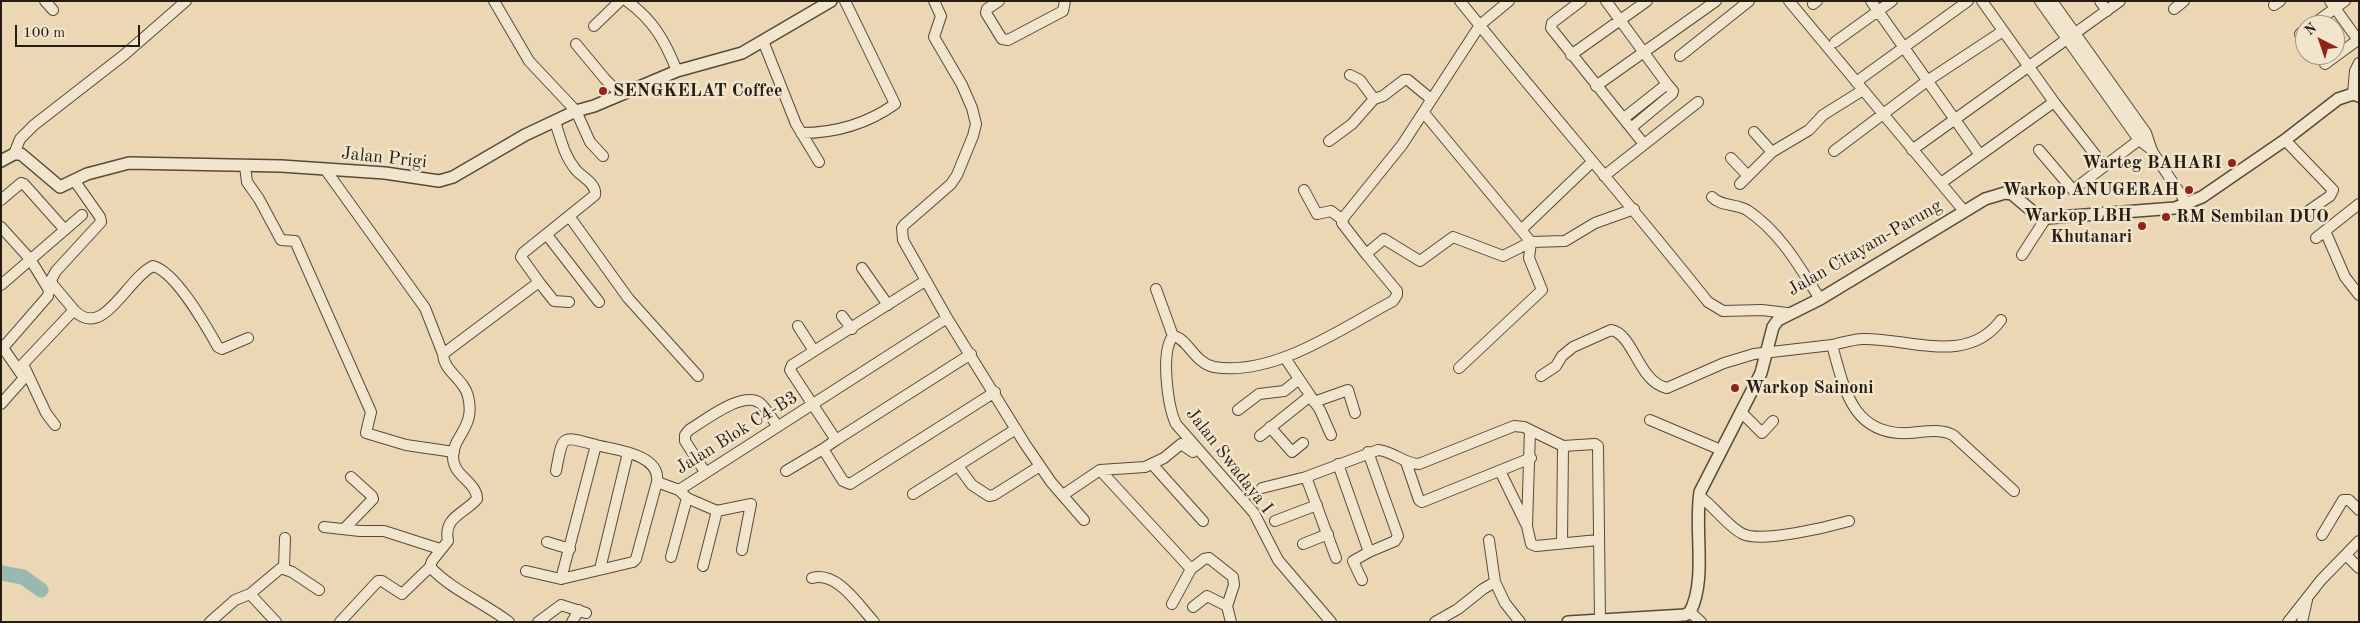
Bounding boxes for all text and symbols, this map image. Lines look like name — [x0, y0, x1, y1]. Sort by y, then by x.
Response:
scale bar — [18, 15, 142, 47]
north arrow — [2295, 15, 2345, 65]
text: N — [2302, 21, 2319, 38]
text: 100 m — [23, 26, 65, 41]
place label: SENGKELAT Coffee — [613, 80, 782, 102]
marker: SENGKELAT Coffee — [597, 85, 609, 97]
street label: Jalan Prigi — [340, 143, 428, 173]
place label: Warteg BAHARI — [2082, 152, 2222, 174]
marker: Warteg BAHARI — [2226, 157, 2238, 169]
place label: Warkop ANUGERAH — [2003, 179, 2179, 201]
marker: Warkop ANUGERAH — [2183, 184, 2195, 196]
street label: Jalan Citayam-Parung — [1784, 195, 1946, 301]
place label: Warkop LBH Khutanari — [2024, 205, 2132, 248]
place label: RM Sembilan DUO — [2176, 206, 2329, 228]
marker: RM Sembilan DUO — [2160, 211, 2172, 223]
marker: Warkop LBH Khutanari — [2136, 220, 2148, 232]
place label: Warkop Sainoni — [1745, 377, 1874, 399]
marker: Warkop Sainoni — [1729, 382, 1741, 394]
street label: Jalan Blok C4-B3 — [672, 387, 802, 479]
street label: Jalan Swadaya I — [1181, 404, 1277, 518]

